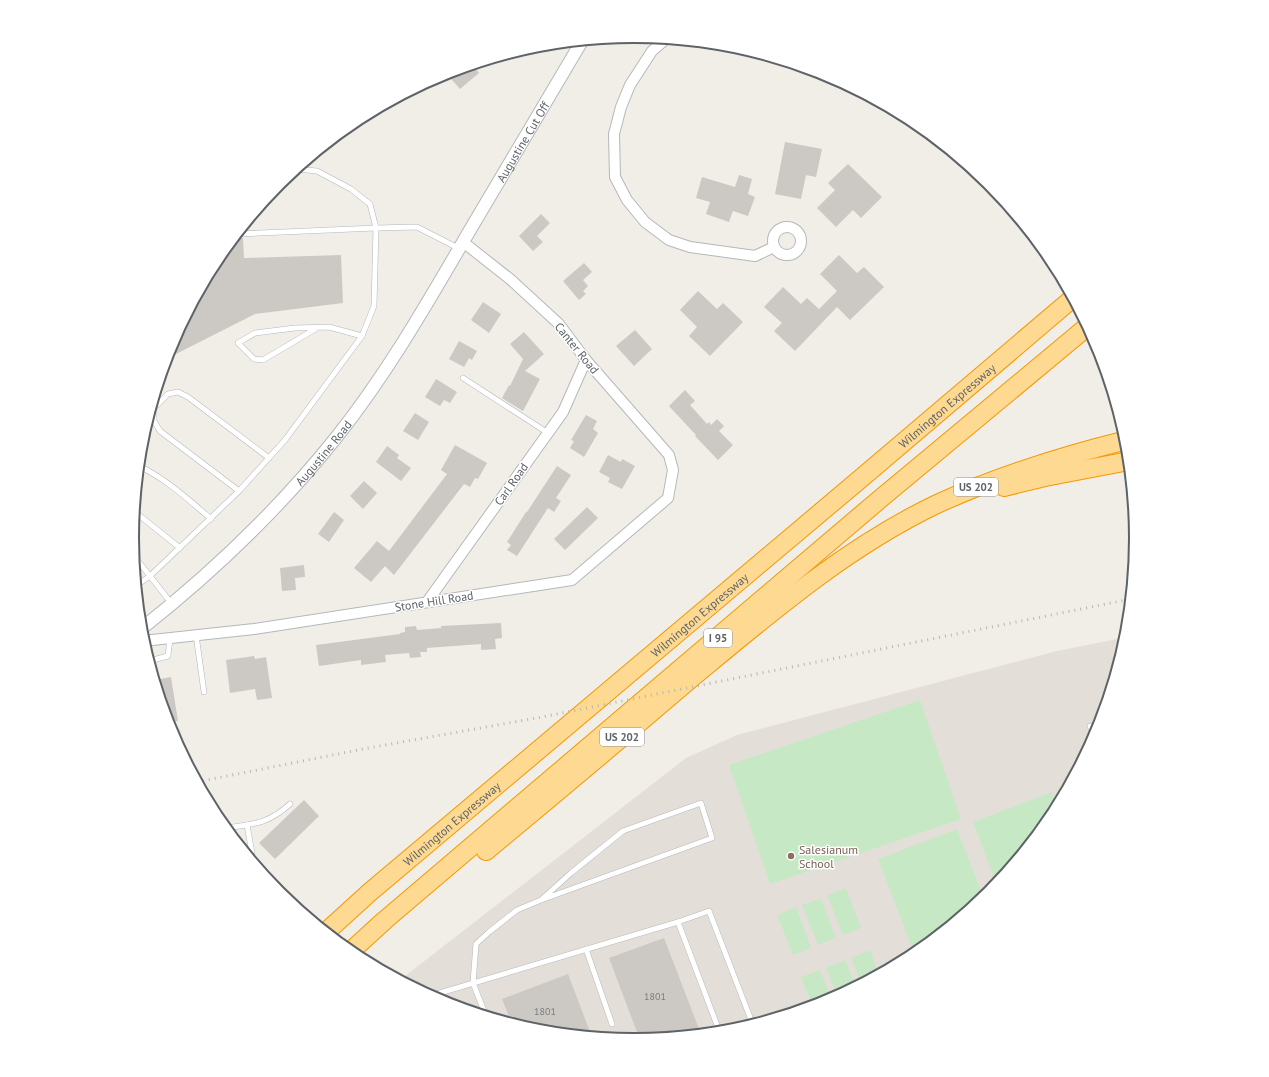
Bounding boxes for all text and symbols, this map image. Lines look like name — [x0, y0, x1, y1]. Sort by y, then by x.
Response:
street label: Augustine Cut Off — [493, 98, 553, 184]
street label: Canter Road — [552, 319, 602, 377]
street label: Wilmington Expressway — [895, 360, 999, 451]
street label: Augustine Road — [292, 417, 354, 488]
street label: Carl Road — [491, 460, 531, 508]
road number: US 202 — [954, 478, 998, 496]
street label: Wilmington Expressway — [648, 569, 751, 660]
street label: Stone Hill Road — [394, 587, 474, 615]
road number: I 95 — [704, 629, 732, 647]
road number: US 202 — [600, 728, 644, 746]
street label: Wilmington Expressway — [400, 778, 504, 869]
place label: Salesianum School — [799, 842, 858, 871]
marker: Salesianum School — [786, 851, 796, 861]
house number: 1801 — [644, 990, 666, 1003]
house number: 1801 — [534, 1005, 556, 1018]

